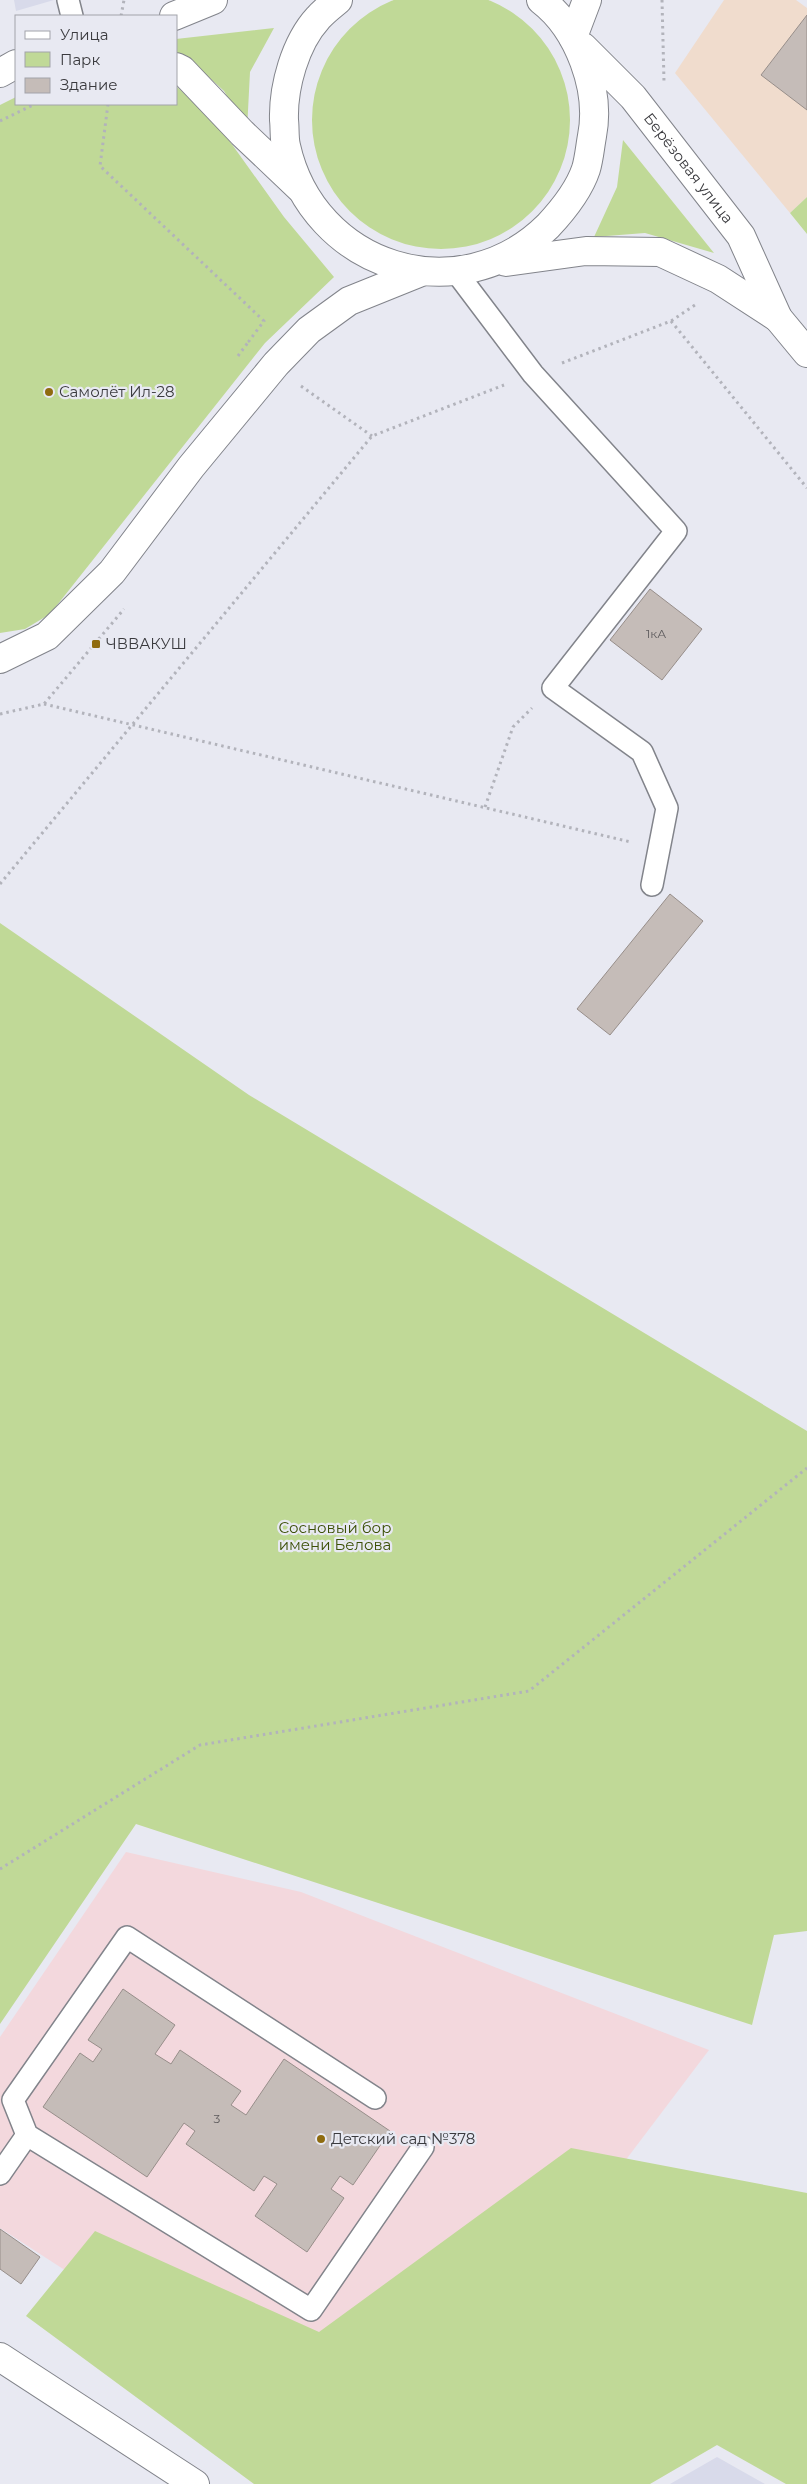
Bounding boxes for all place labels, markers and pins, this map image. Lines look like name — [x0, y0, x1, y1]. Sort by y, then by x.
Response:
place label: Самолёт Ил-28 — [59, 382, 175, 401]
marker: Самолёт Ил-28 — [43, 386, 55, 398]
place label: ЧВВАКУШ — [106, 634, 187, 653]
marker: ЧВВАКУШ — [90, 638, 102, 650]
place label: Детский сад №378 — [331, 2129, 475, 2148]
marker: Детский сад №378 — [315, 2133, 327, 2145]

